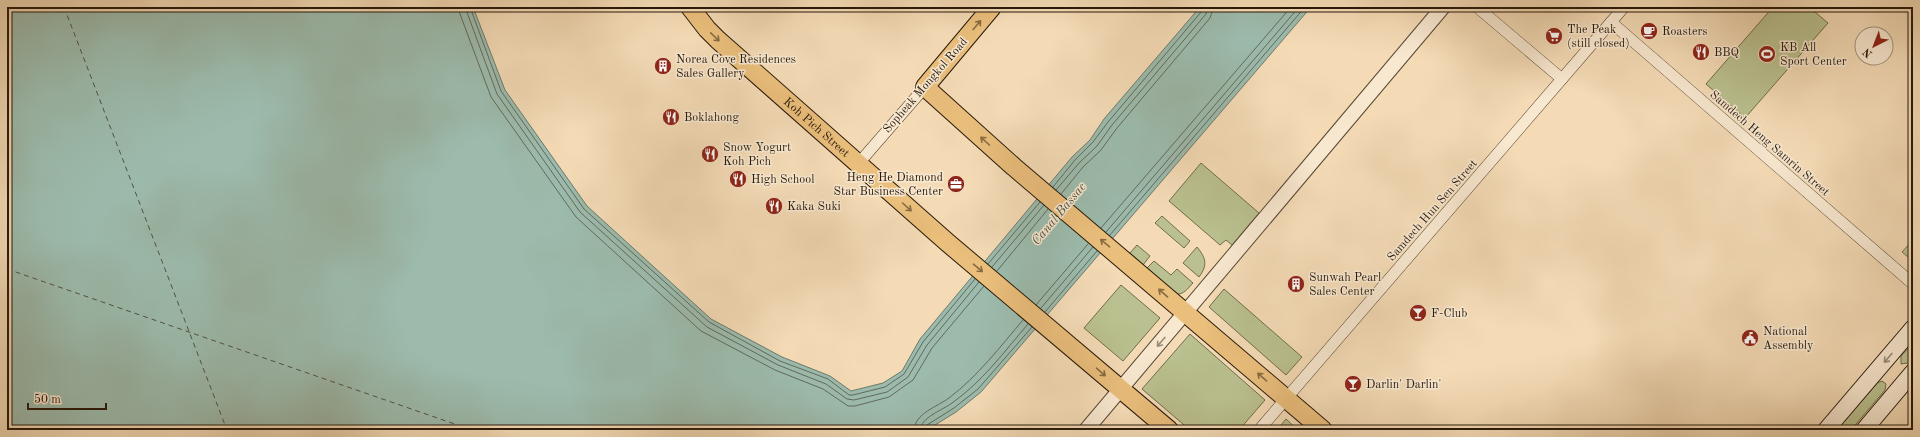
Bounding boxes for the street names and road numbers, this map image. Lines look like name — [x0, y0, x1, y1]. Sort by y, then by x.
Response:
street label: Sopheak Mongkol Road — [881, 36, 970, 136]
street label: Samdech Heng Samrin Street — [1707, 89, 1831, 199]
street label: Koh Pich Street — [781, 96, 851, 160]
street label: Samdech Hun Sen Street — [1386, 158, 1480, 264]

